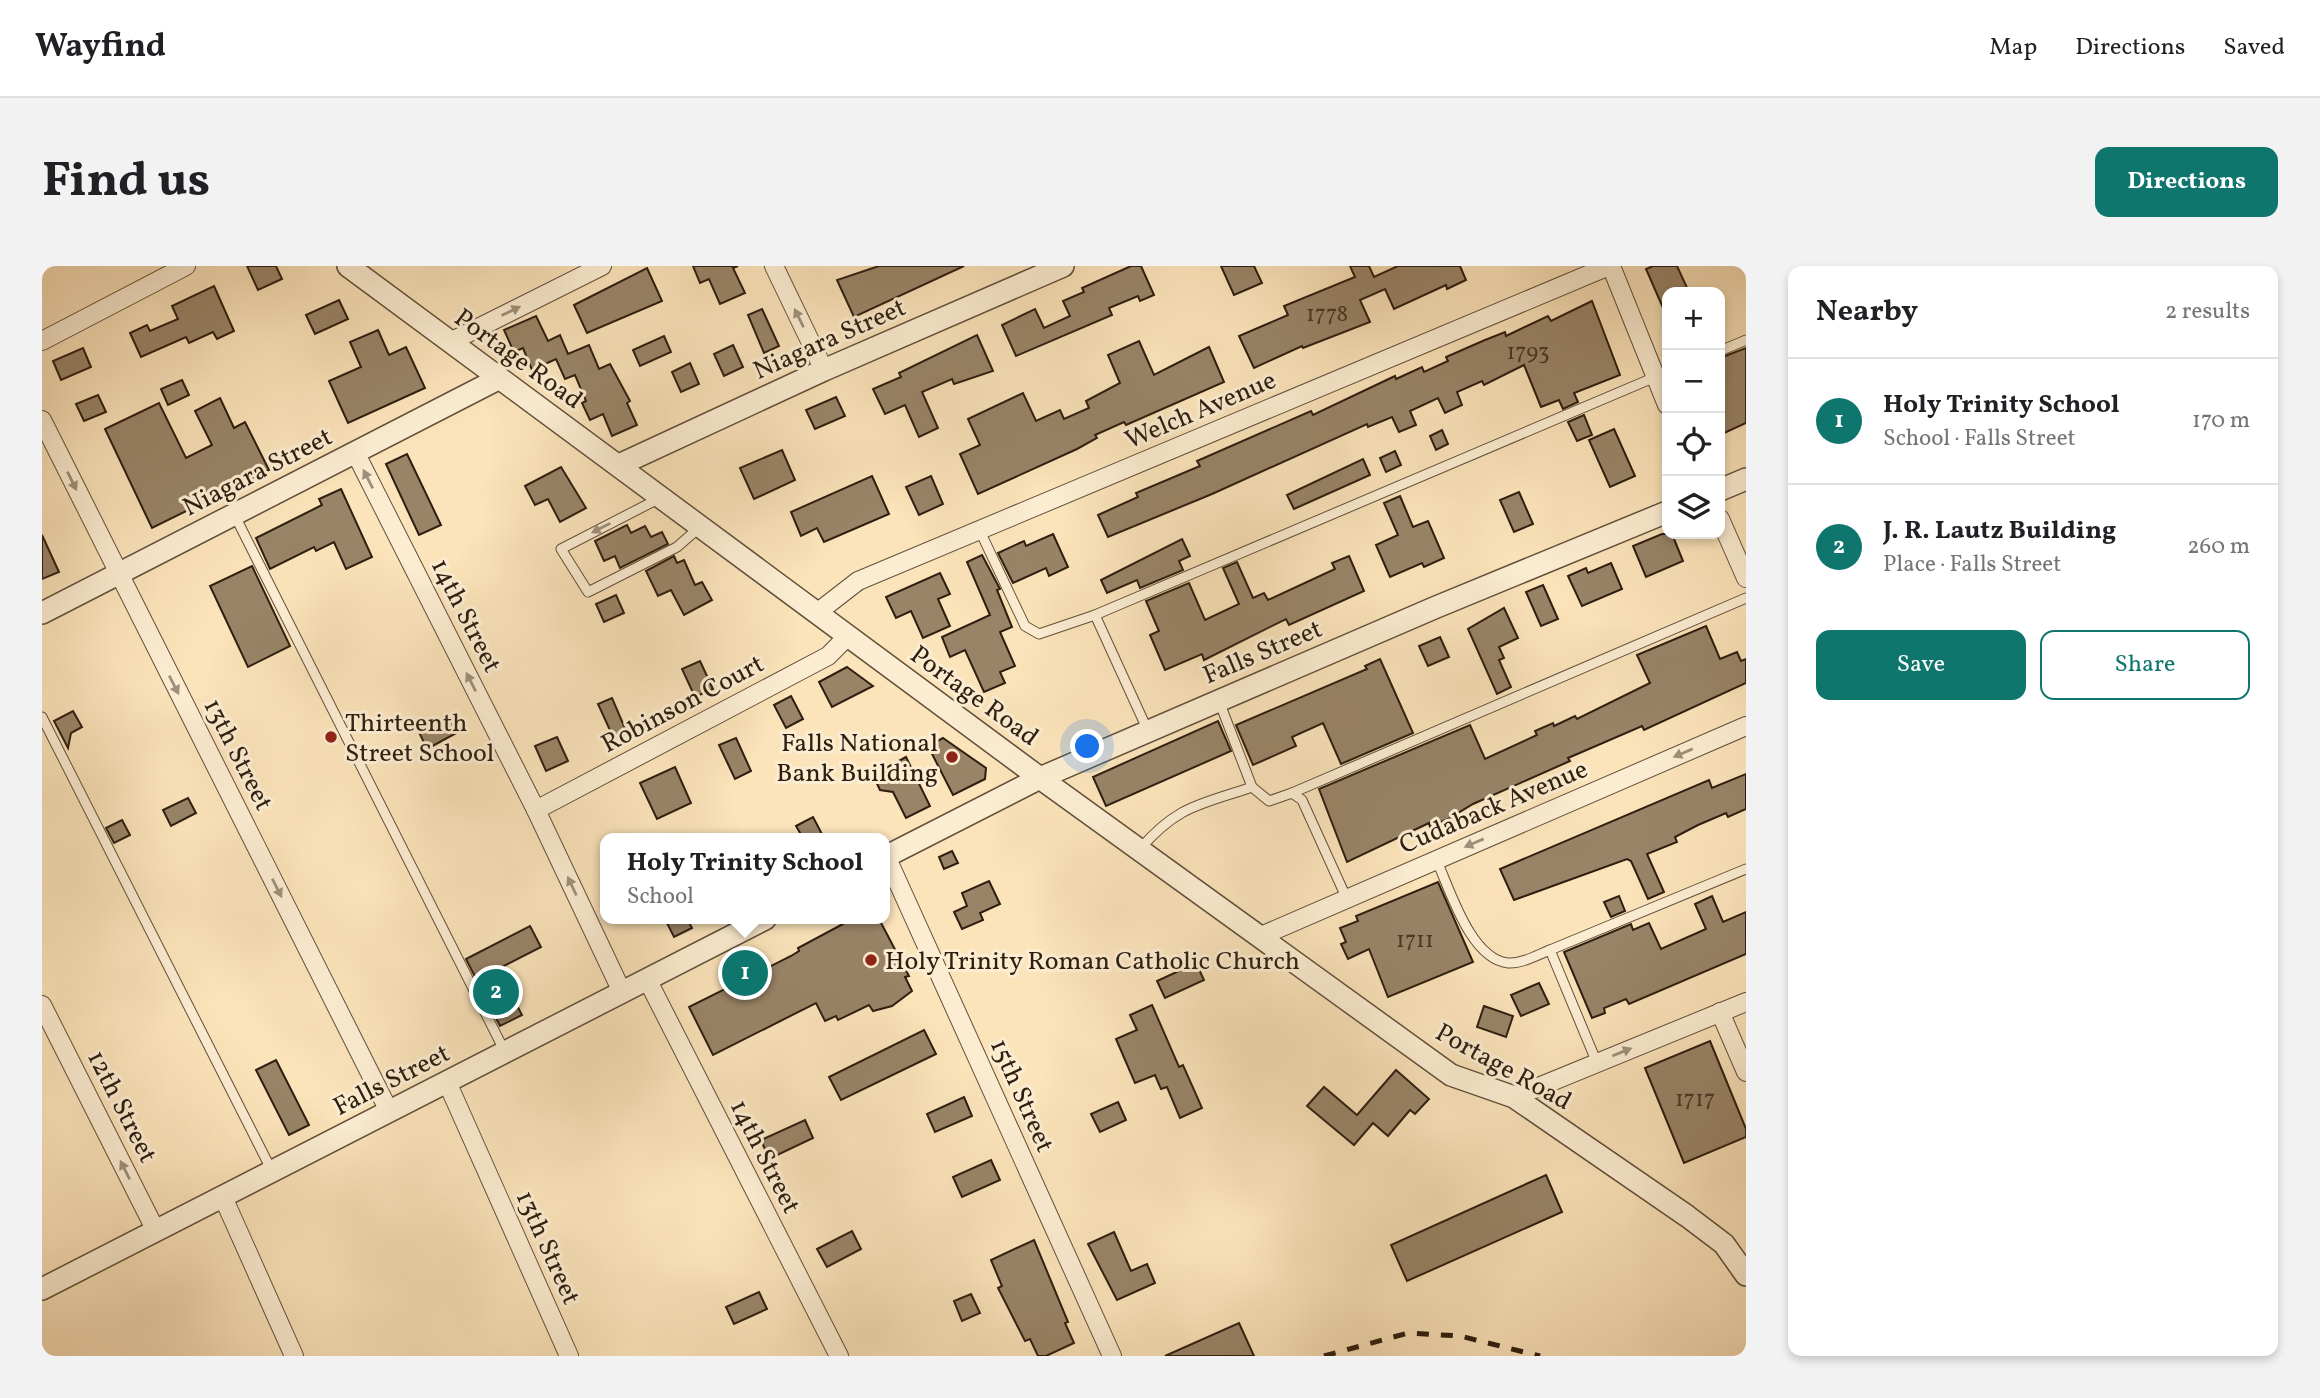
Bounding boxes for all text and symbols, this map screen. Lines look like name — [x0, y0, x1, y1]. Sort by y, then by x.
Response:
text: Wayfind — [35, 25, 166, 71]
text: Map — [1989, 31, 2037, 65]
text: Directions — [2075, 31, 2185, 65]
text: Saved — [2223, 31, 2285, 65]
button: Directions — [2095, 147, 2278, 217]
text: Find us — [42, 148, 210, 217]
map controls — [1662, 287, 1725, 539]
button: + — [1662, 287, 1725, 350]
street label: Niagara Street — [748, 290, 912, 390]
text: Nearby — [1816, 291, 1918, 333]
text: 2 results — [2165, 296, 2250, 328]
house number: 1778 — [1306, 299, 1348, 331]
street label: Portage Road — [446, 301, 589, 419]
one-way arrow — [501, 306, 521, 317]
one-way arrow — [793, 308, 805, 328]
house number: 1793 — [1506, 337, 1550, 369]
button: − — [1662, 350, 1725, 413]
street label: Welch Avenue — [1120, 363, 1282, 459]
text: Holy Trinity School — [1883, 387, 2120, 423]
text: 1 — [1834, 405, 1844, 437]
text: 170 m — [2192, 405, 2250, 437]
button: locate — [1662, 413, 1725, 476]
street label: Niagara Street — [177, 420, 339, 526]
text: School · Falls Street — [1883, 423, 2076, 455]
one-way arrow — [363, 469, 374, 489]
one-way arrow — [67, 471, 78, 491]
button: layers — [1662, 476, 1725, 539]
text: J. R. Lautz Building — [1883, 513, 2116, 549]
one-way arrow — [591, 523, 611, 534]
text: 2 — [1833, 531, 1845, 563]
text: 260 m — [2187, 531, 2250, 563]
text: Place · Falls Street — [1883, 549, 2061, 581]
street label: 14th Street — [421, 553, 509, 679]
street label: Falls Street — [1198, 612, 1328, 694]
button: Save — [1816, 630, 2026, 700]
button: Share — [2040, 630, 2250, 700]
street label: Portage Road — [902, 638, 1045, 756]
street label: Robinson Court — [595, 647, 771, 763]
one-way arrow — [465, 672, 477, 692]
one-way arrow — [169, 675, 180, 695]
street label: 13th Street — [194, 693, 281, 817]
place label: Thirteenth Street School — [345, 706, 494, 772]
place label: Falls National Bank Building — [776, 726, 938, 792]
marker: Thirteenth Street School — [323, 729, 339, 745]
your location — [1070, 729, 1104, 763]
one-way arrow — [1673, 747, 1693, 759]
marker: Falls National Bank Building — [944, 749, 960, 765]
street label: Cudaback Avenue — [1394, 752, 1594, 864]
popup — [600, 833, 890, 924]
one-way arrow — [1463, 837, 1484, 848]
text: Holy Trinity School — [627, 845, 863, 881]
one-way arrow — [566, 876, 578, 896]
one-way arrow — [271, 878, 282, 898]
text: School — [627, 881, 694, 913]
house number: 1711 — [1396, 925, 1434, 957]
place label: Holy Trinity Roman Catholic Church — [885, 944, 1300, 980]
pin: 1 — [722, 947, 768, 999]
marker: Holy Trinity Roman Catholic Church — [863, 952, 879, 968]
pin: 2 — [473, 966, 519, 1018]
street label: Portage Road — [1428, 1015, 1578, 1120]
street label: 15th Street — [980, 1033, 1062, 1158]
street label: Falls Street — [327, 1036, 456, 1125]
street label: 12th Street — [77, 1044, 165, 1169]
one-way arrow — [1612, 1046, 1633, 1057]
house number: 1717 — [1675, 1084, 1715, 1116]
street label: 14th Street — [720, 1094, 808, 1220]
one-way arrow — [120, 1160, 131, 1180]
street label: 13th Street — [506, 1185, 588, 1311]

